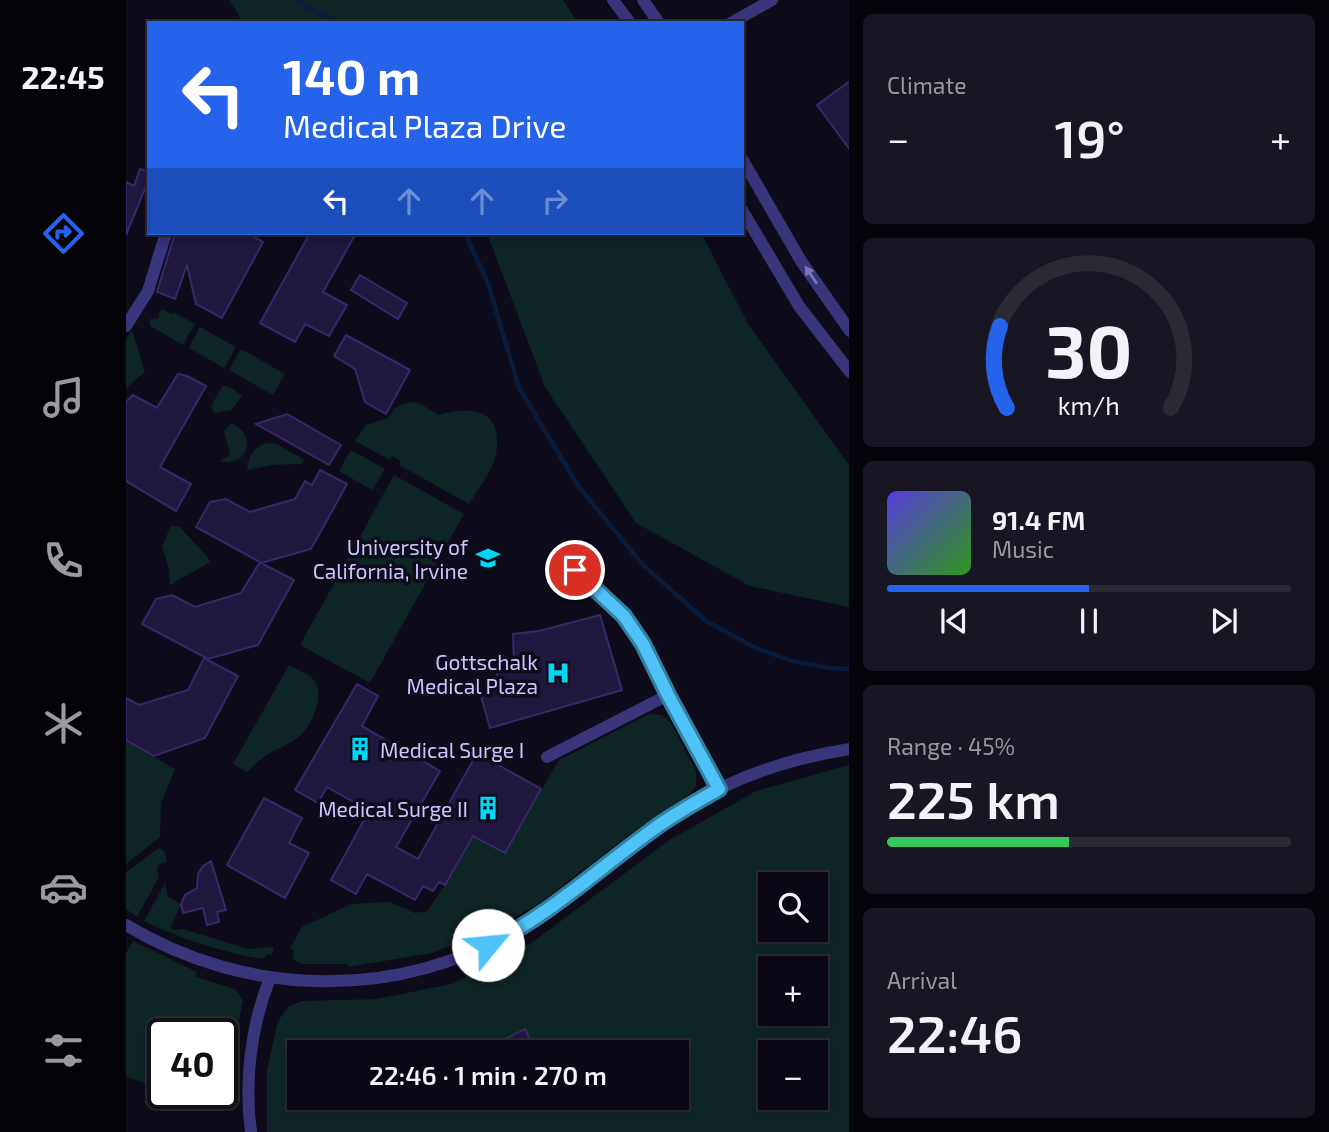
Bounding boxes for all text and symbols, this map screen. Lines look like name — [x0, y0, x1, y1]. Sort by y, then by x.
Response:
text: 140 m — [283, 46, 420, 105]
icon: left — [168, 49, 259, 140]
text: 22:45 — [21, 57, 105, 95]
text: Climate — [887, 71, 967, 99]
text: Medical Plaza Drive — [283, 106, 567, 144]
text: 19° — [1054, 106, 1125, 168]
text: − — [887, 115, 909, 161]
text: + — [1270, 115, 1291, 161]
icon: left — [317, 182, 355, 220]
icon: ahead — [390, 182, 428, 220]
icon: ahead — [463, 182, 501, 220]
icon: right — [536, 182, 574, 220]
icon: directions — [39, 209, 88, 258]
one-way arrow — [804, 266, 818, 284]
text: 30 — [1045, 306, 1133, 394]
icon: music — [39, 373, 88, 422]
text: km/h — [1058, 390, 1120, 420]
text: 91.4 FM — [992, 504, 1085, 535]
place label: University of California, Irvine — [313, 534, 469, 583]
text: Music — [992, 535, 1054, 563]
icon: phone — [39, 536, 88, 585]
pin — [545, 540, 605, 600]
school or university icon: University of California, Irvine — [474, 544, 502, 572]
icon: arrive — [556, 551, 594, 589]
icon: previous — [935, 602, 973, 640]
icon: pause — [1070, 602, 1108, 640]
icon: next — [1205, 602, 1243, 640]
place label: Gottschalk Medical Plaza — [406, 649, 538, 698]
hospital icon: Gottschalk Medical Plaza — [544, 659, 572, 687]
icon: climate — [39, 699, 88, 748]
text: Range · 45% — [887, 732, 1015, 760]
building icon: Medical Surge I — [346, 735, 374, 763]
place label: Medical Surge I — [380, 737, 524, 762]
text: 225 km — [887, 767, 1060, 829]
building icon: Medical Surge II — [474, 794, 502, 822]
place label: Medical Surge II — [318, 796, 468, 821]
icon: car — [39, 863, 88, 912]
map controls — [758, 872, 828, 1110]
button: search — [758, 872, 828, 942]
position arrow — [451, 908, 525, 982]
button: + — [758, 956, 828, 1026]
text: Arrival — [887, 966, 957, 994]
text: 22:46 — [887, 1001, 1022, 1063]
speed limit sign: 40 — [147, 1018, 238, 1109]
icon: filters — [39, 1026, 88, 1075]
button: − — [758, 1040, 828, 1110]
text: 22:46 · 1 min · 270 m — [369, 1059, 607, 1090]

